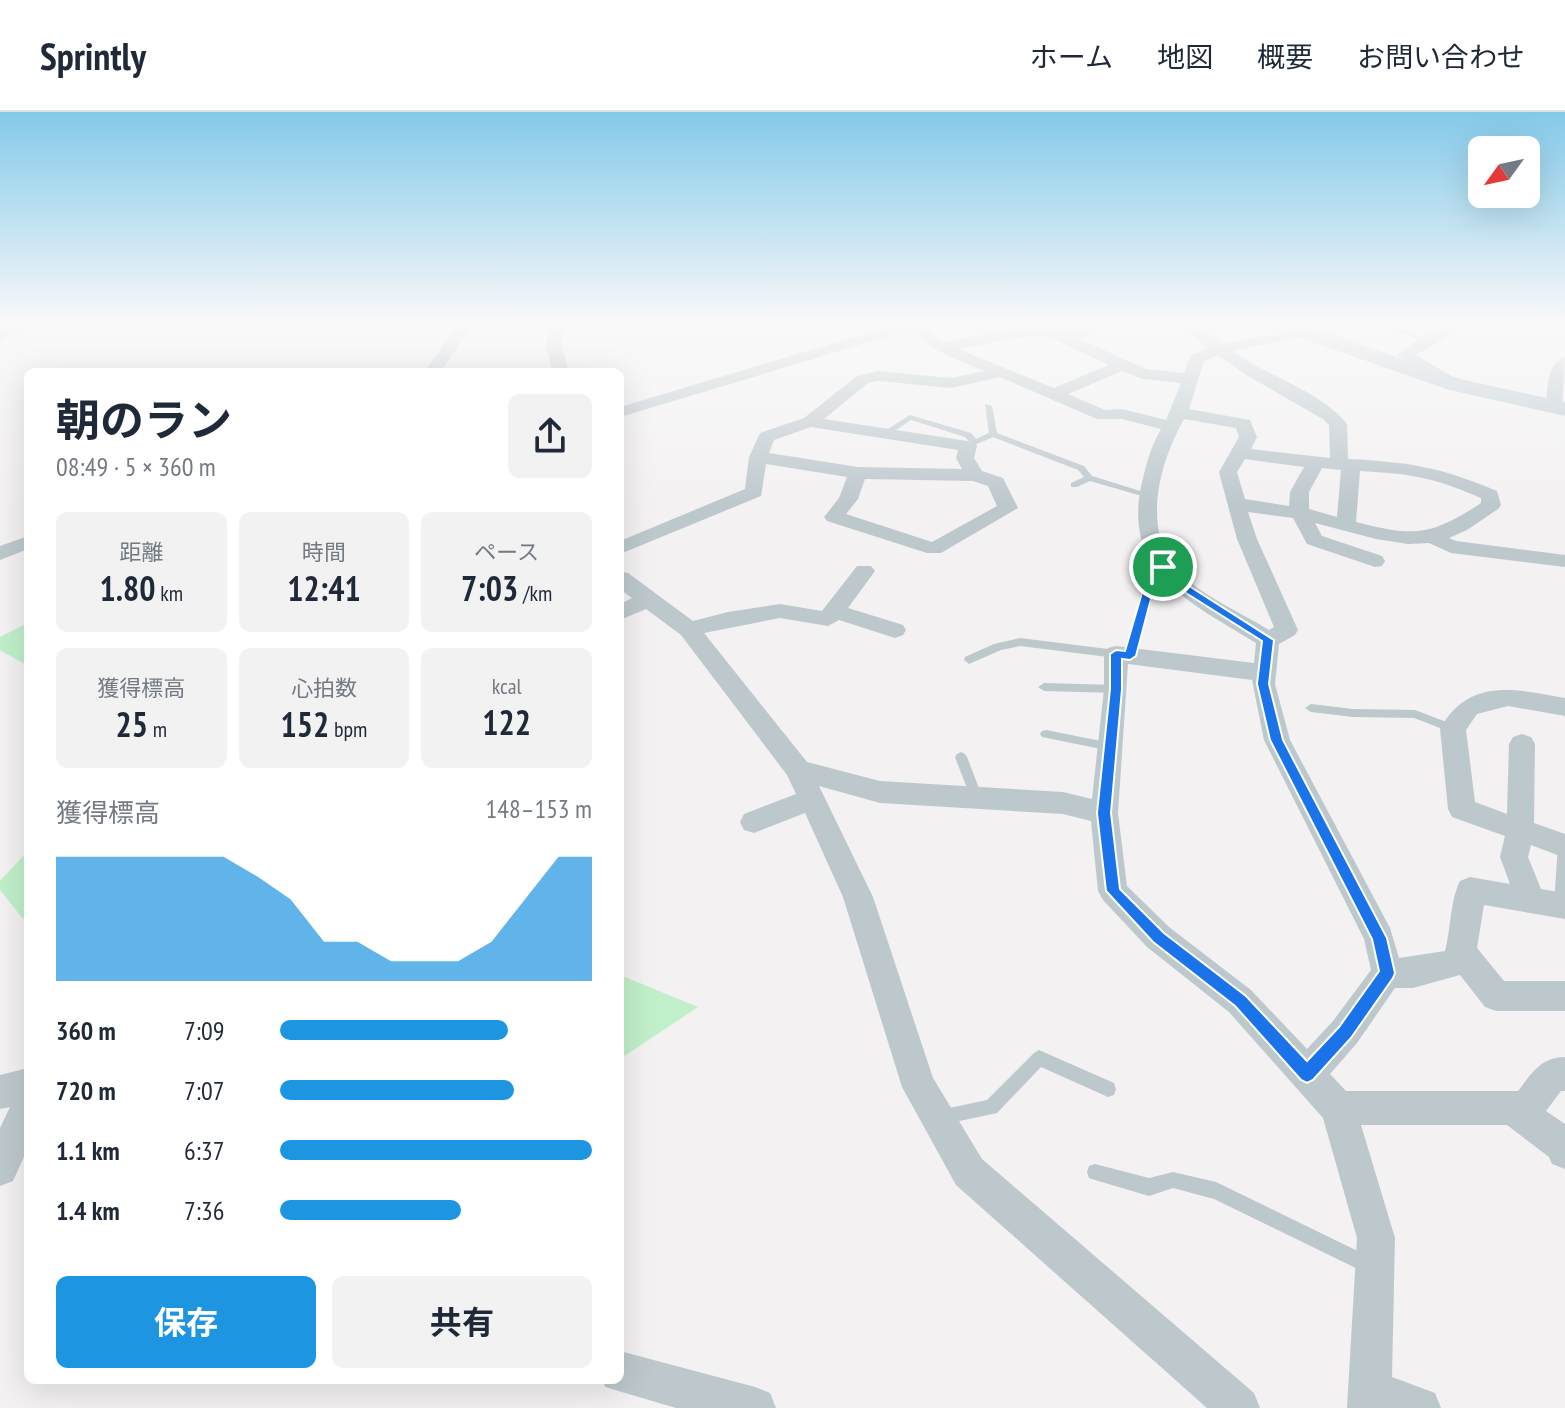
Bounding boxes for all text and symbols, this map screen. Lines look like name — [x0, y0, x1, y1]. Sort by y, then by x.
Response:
text: Sprintly — [40, 31, 146, 80]
text: ホーム — [1030, 38, 1113, 75]
text: 地図 — [1157, 38, 1213, 75]
text: 概要 — [1257, 38, 1313, 75]
text: お問い合わせ — [1357, 38, 1525, 75]
north arrow — [1468, 136, 1540, 208]
map controls — [1468, 136, 1540, 208]
text: 朝のラン — [56, 391, 232, 448]
button: share — [508, 394, 592, 478]
text: 08:49 · 5 × 360 m — [56, 450, 216, 483]
pin — [1129, 533, 1197, 601]
text: 距離 — [119, 538, 163, 566]
text: 時間 — [302, 538, 346, 566]
text: ペース — [474, 538, 539, 566]
icon: arrive — [1141, 545, 1185, 589]
text: 1.80 — [100, 566, 156, 610]
text: 12:41 — [287, 566, 361, 610]
text: 7:03 — [461, 566, 518, 610]
text: km — [156, 579, 183, 607]
text: /km — [518, 579, 552, 607]
text: kcal — [492, 672, 522, 700]
text: 獲得標高 — [97, 674, 185, 702]
text: 心拍数 — [291, 674, 357, 702]
text: 122 — [482, 700, 531, 744]
text: 25 — [116, 702, 148, 746]
text: 152 — [281, 702, 329, 746]
text: m — [148, 715, 167, 743]
text: bpm — [329, 715, 367, 743]
text: 148–153 m — [486, 792, 592, 825]
text: 獲得標高 — [56, 796, 160, 829]
text: 360 m — [56, 1014, 116, 1047]
text: 7:09 — [184, 1014, 224, 1047]
text: 720 m — [56, 1074, 116, 1107]
text: 7:07 — [184, 1074, 224, 1107]
text: 1.1 km — [56, 1134, 120, 1167]
text: 6:37 — [184, 1134, 224, 1167]
text: 1.4 km — [56, 1194, 120, 1227]
text: 7:36 — [184, 1194, 224, 1227]
button: 保存 — [56, 1276, 316, 1368]
button: 共有 — [332, 1276, 592, 1368]

